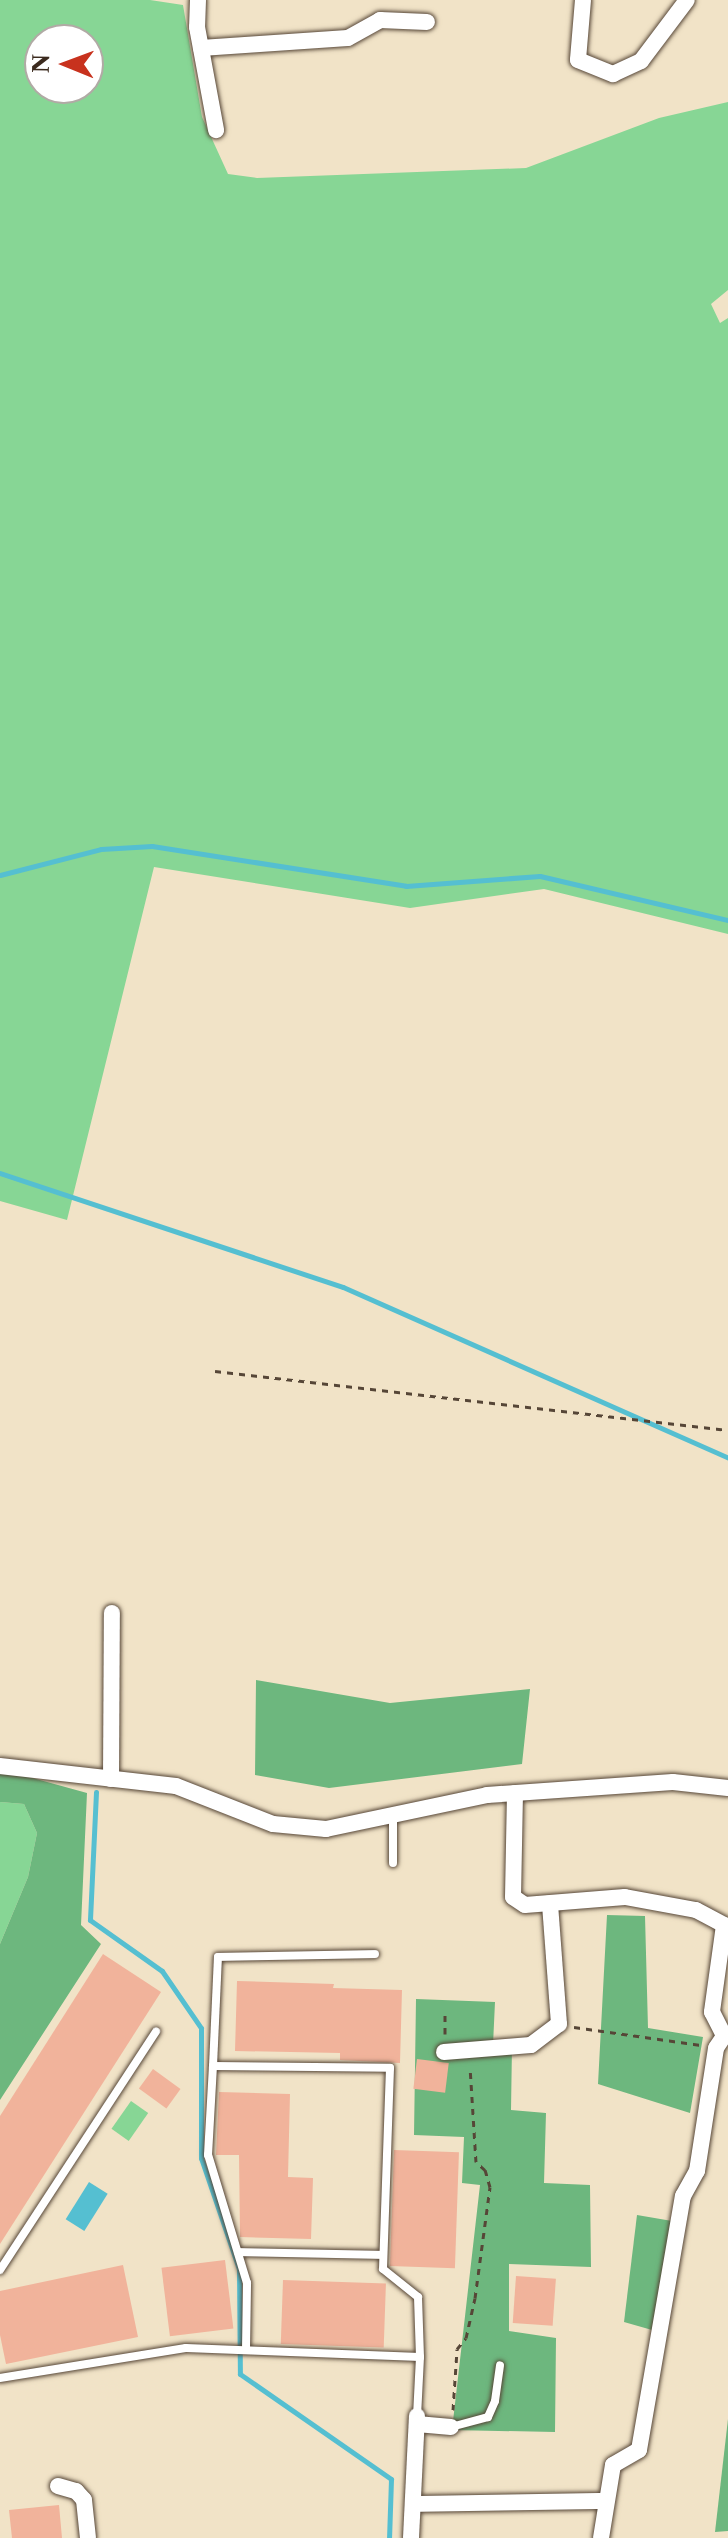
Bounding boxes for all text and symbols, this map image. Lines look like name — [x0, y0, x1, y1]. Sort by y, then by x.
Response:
north arrow — [24, 24, 104, 104]
text: N — [28, 54, 55, 73]

